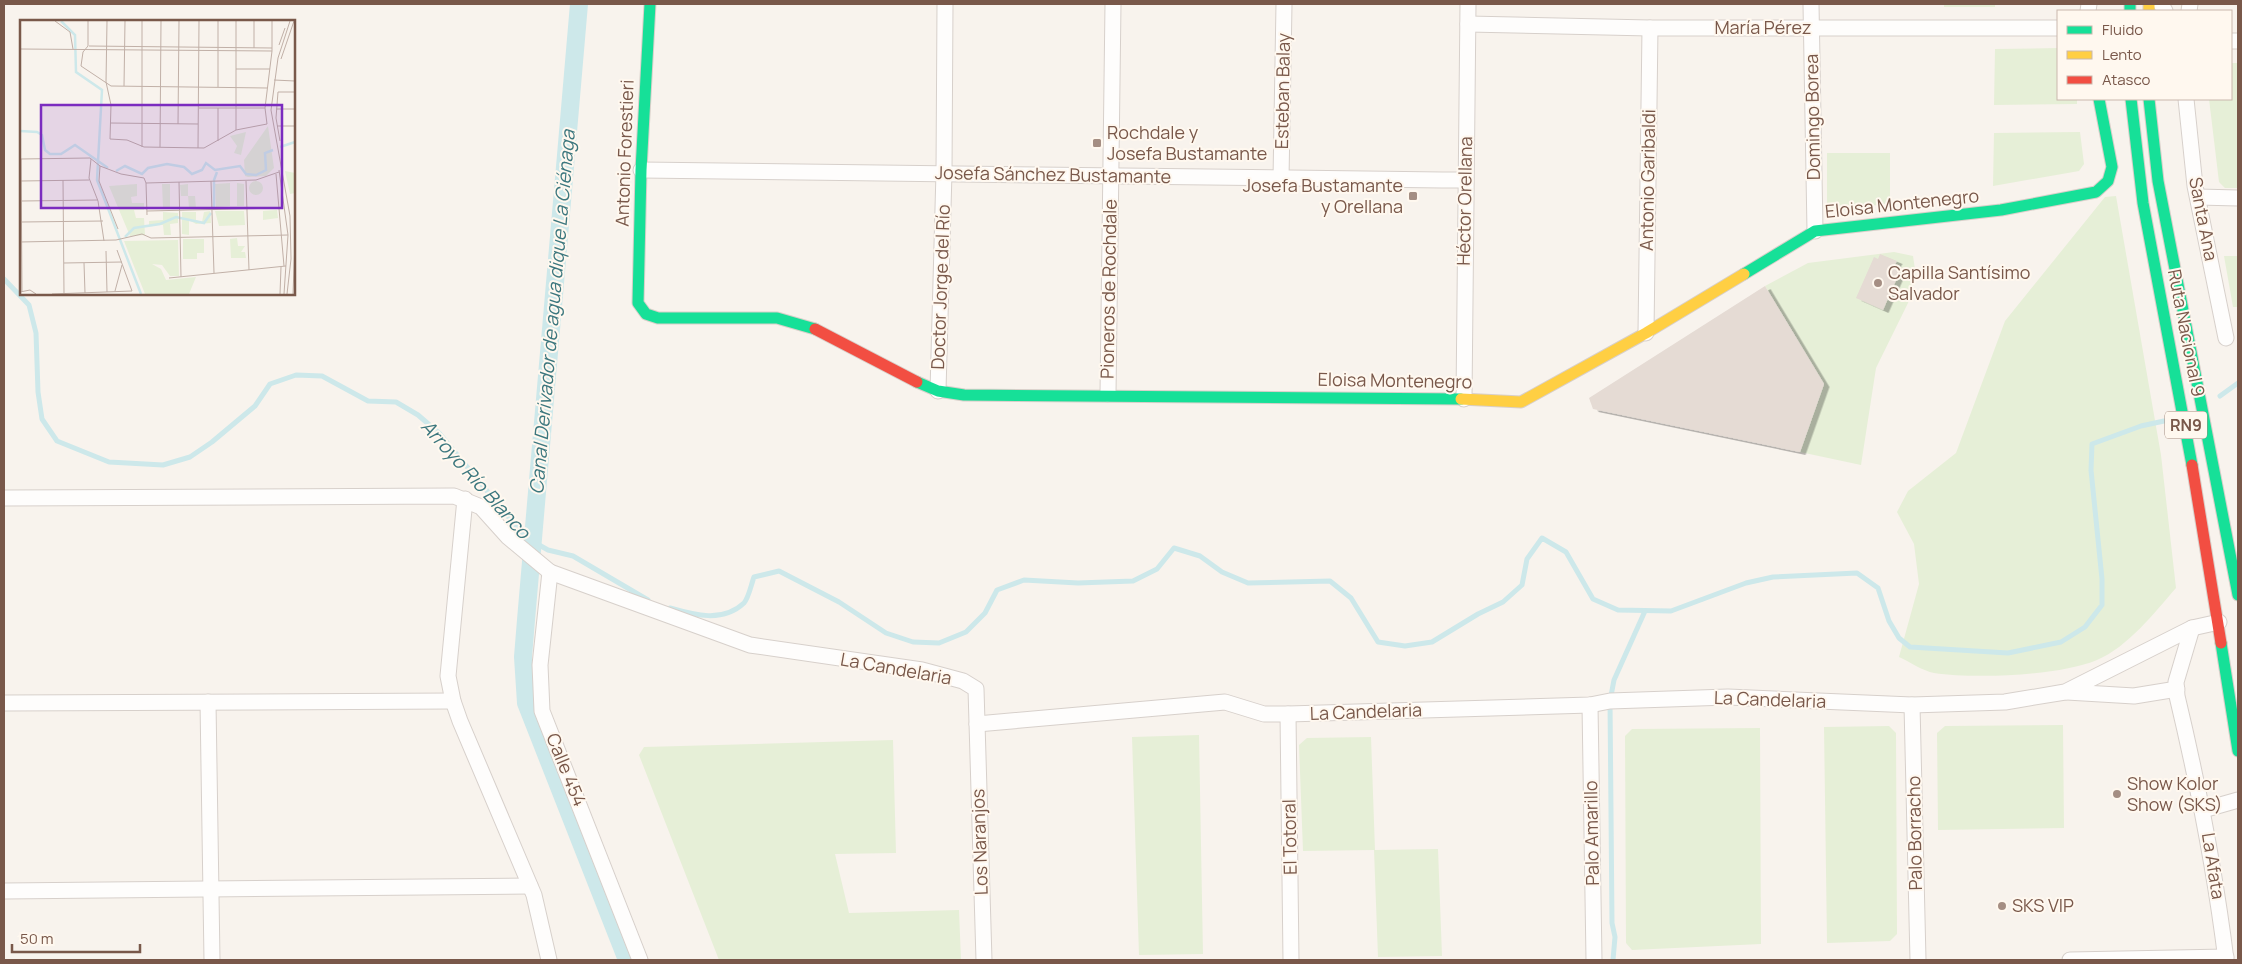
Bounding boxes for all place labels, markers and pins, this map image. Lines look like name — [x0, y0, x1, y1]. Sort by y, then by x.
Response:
place label: Rochdale y Josefa Bustamante — [1107, 120, 1267, 165]
marker: Rochdale y Josefa Bustamante — [1091, 137, 1103, 149]
place label: Josefa Bustamante y Orellana — [1243, 173, 1403, 218]
marker: Josefa Bustamante y Orellana — [1407, 190, 1419, 202]
place label: Capilla Santísimo Salvador — [1888, 260, 2030, 305]
marker: Capilla Santísimo Salvador — [1872, 277, 1884, 289]
place label: Show Kolor Show (SKS) — [2127, 771, 2222, 816]
marker: Show Kolor Show (SKS) — [2111, 788, 2123, 800]
place label: SKS VIP — [2012, 893, 2074, 917]
marker: SKS VIP — [1996, 900, 2008, 912]

